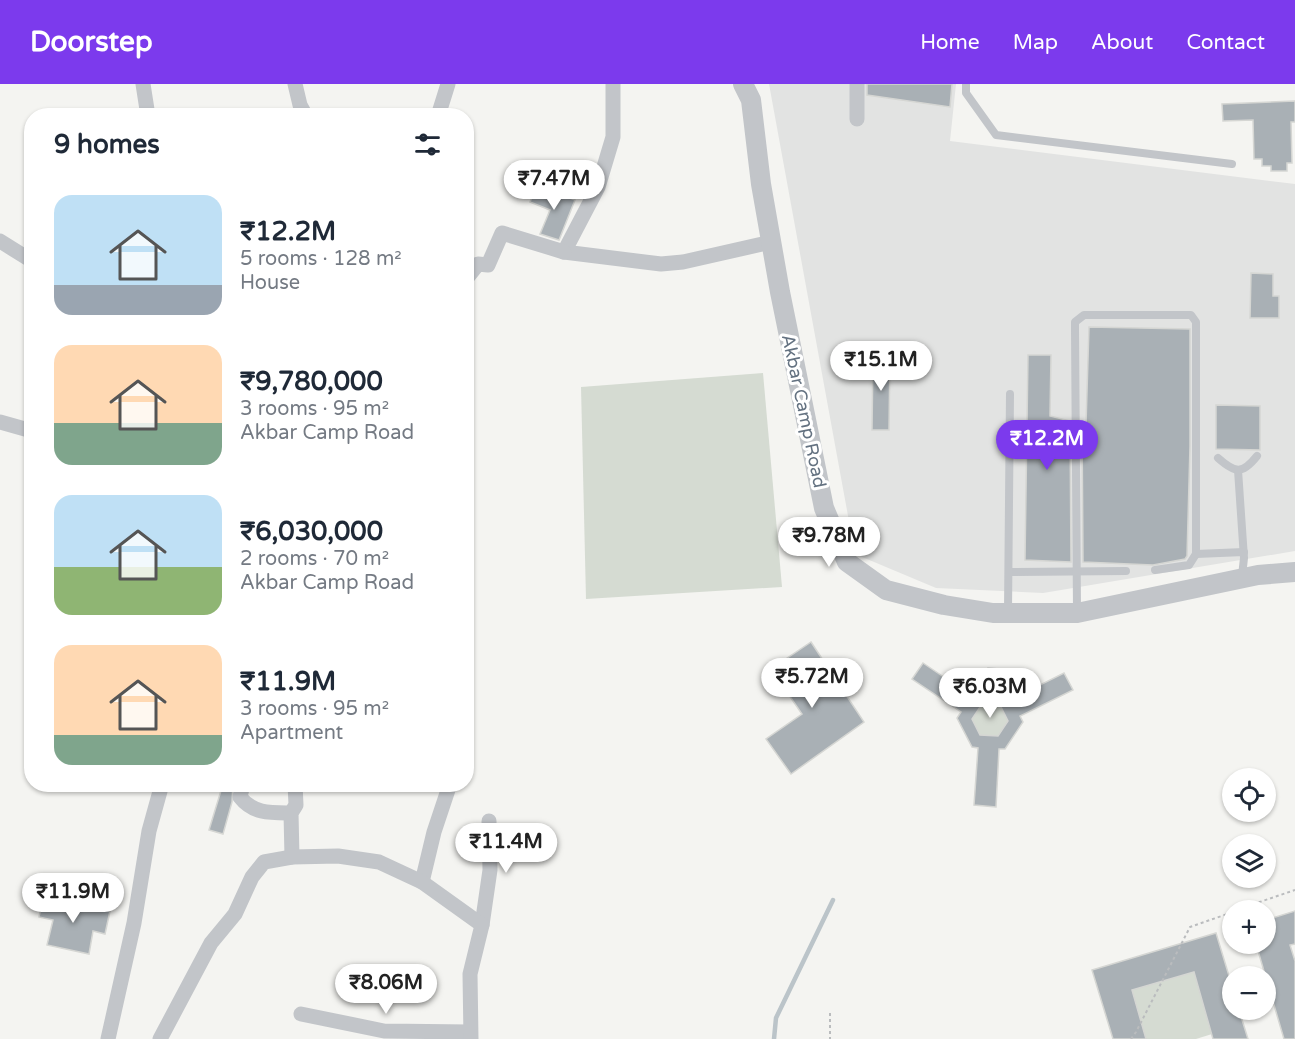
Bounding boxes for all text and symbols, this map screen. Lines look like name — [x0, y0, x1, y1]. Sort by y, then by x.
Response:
text: Doorstep — [30, 25, 153, 59]
text: Home — [920, 30, 980, 55]
text: Map — [1013, 30, 1058, 55]
text: About — [1091, 30, 1153, 55]
text: Contact — [1186, 30, 1265, 55]
icon: filters — [411, 128, 444, 161]
text: 9 homes — [54, 129, 160, 160]
pin: ₹7.47M — [505, 160, 603, 211]
text: ₹7.47M — [518, 167, 590, 191]
text: ₹12.2M — [240, 216, 336, 247]
icon: home — [102, 219, 174, 291]
text: 5 rooms · 128 m² — [240, 247, 402, 271]
text: House — [240, 271, 300, 295]
street label: Akbar Camp Road — [777, 332, 831, 490]
pin: ₹15.1M — [832, 341, 930, 392]
text: ₹15.1M — [844, 348, 918, 372]
text: ₹9,780,000 — [240, 366, 383, 397]
icon: home — [102, 369, 174, 441]
text: 3 rooms · 95 m² — [240, 397, 389, 421]
pin: ₹12.2M — [998, 420, 1096, 471]
text: Akbar Camp Road — [240, 421, 414, 445]
text: ₹12.2M — [1010, 427, 1084, 451]
text: ₹6,030,000 — [240, 516, 383, 547]
pin: ₹9.78M — [780, 517, 878, 568]
icon: home — [102, 519, 174, 591]
text: ₹9.78M — [792, 524, 866, 548]
text: 2 rooms · 70 m² — [240, 547, 389, 571]
text: Akbar Camp Road — [240, 571, 414, 595]
pin: ₹5.72M — [763, 658, 861, 709]
text: ₹5.72M — [775, 665, 849, 689]
text: ₹11.9M — [240, 666, 336, 697]
pin: ₹6.03M — [941, 668, 1039, 719]
icon: home — [102, 669, 174, 741]
text: ₹6.03M — [953, 675, 1027, 699]
text: 3 rooms · 95 m² — [240, 697, 389, 721]
text: Apartment — [240, 721, 343, 745]
map controls — [1222, 768, 1276, 1020]
button: locate — [1222, 768, 1276, 822]
pin: ₹11.4M — [457, 823, 555, 874]
text: ₹11.4M — [469, 830, 543, 854]
button: layers — [1222, 834, 1276, 888]
pin: ₹11.9M — [24, 873, 122, 924]
text: ₹11.9M — [36, 880, 110, 904]
button: + — [1222, 900, 1276, 954]
pin: ₹8.06M — [337, 964, 435, 1015]
button: − — [1222, 966, 1276, 1020]
text: ₹8.06M — [349, 971, 423, 995]

